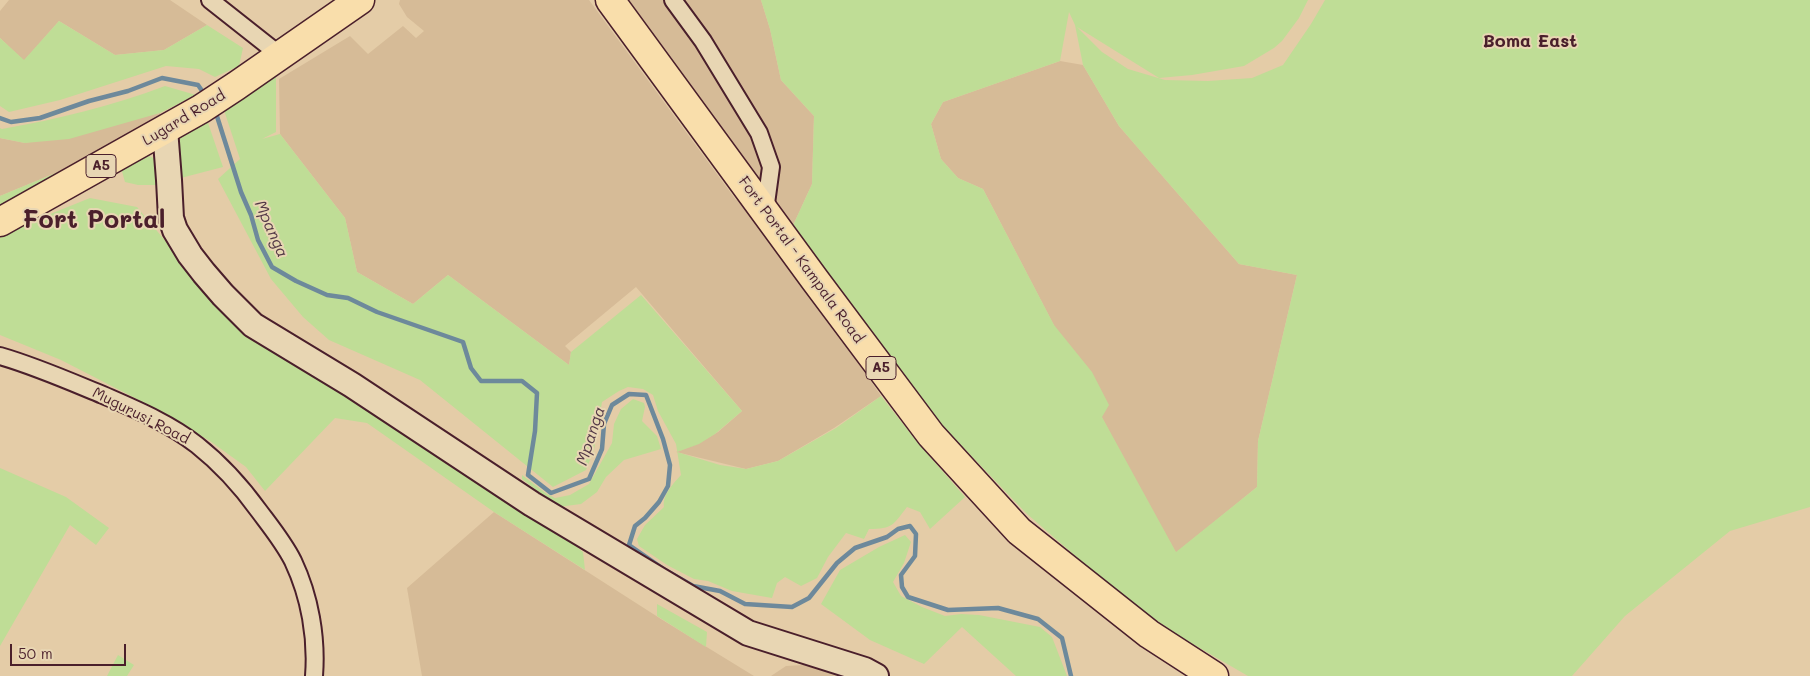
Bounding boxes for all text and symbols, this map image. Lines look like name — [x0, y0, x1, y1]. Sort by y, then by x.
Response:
district label: Boma East — [1483, 30, 1577, 52]
street label: Lugard Road — [139, 86, 229, 150]
road number: A5 — [86, 154, 116, 178]
street label: Fort Portal - Kampala Road — [734, 173, 868, 347]
water label: Mpanga — [250, 197, 292, 261]
district label: Fort Portal — [23, 205, 165, 235]
road number: A5 — [866, 356, 896, 379]
street label: Mugurusi Road — [89, 384, 193, 448]
water label: Mpanga — [572, 404, 610, 468]
scale bar — [12, 634, 129, 666]
text: 50 m — [18, 643, 53, 663]

